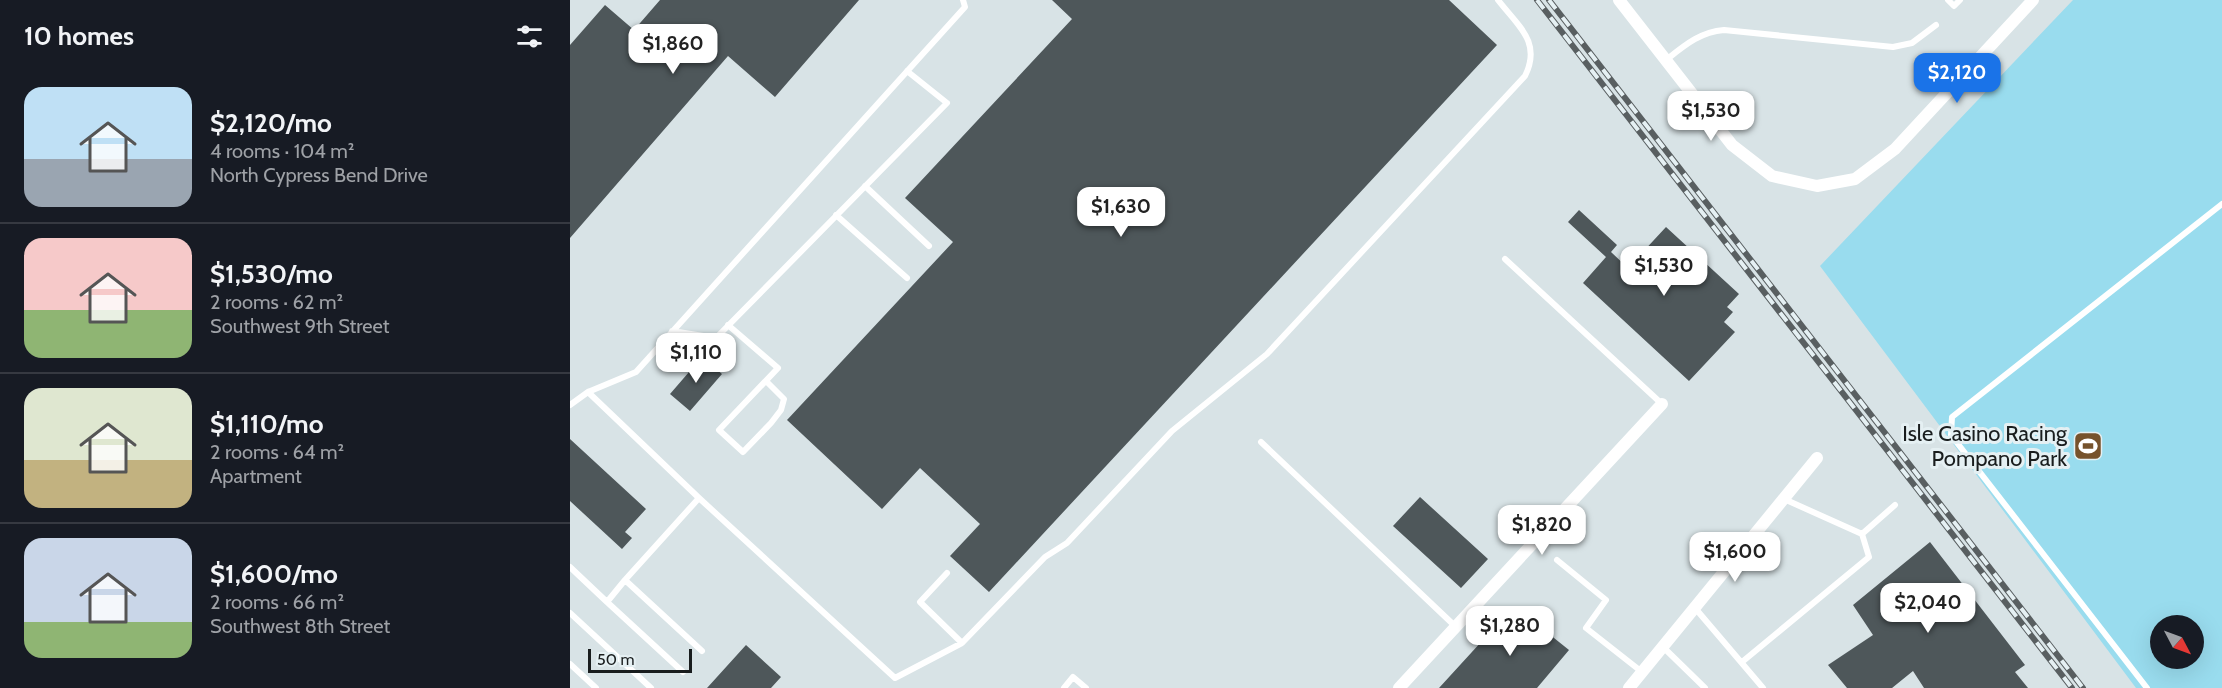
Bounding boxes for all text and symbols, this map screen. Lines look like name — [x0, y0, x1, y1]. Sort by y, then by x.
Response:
text: 10 homes — [24, 20, 134, 52]
icon: filters — [513, 20, 546, 53]
pin: $1,860 — [624, 24, 722, 75]
text: $1,860 — [642, 31, 704, 55]
pin: $2,120 — [1908, 53, 2006, 104]
text: $2,120 — [1928, 60, 1986, 84]
pin: $1,530 — [1662, 91, 1760, 142]
text: $1,530 — [1681, 98, 1741, 122]
text: $2,120/mo — [210, 107, 332, 139]
icon: home — [72, 111, 144, 183]
text: 4 rooms · 104 m² — [210, 139, 354, 163]
text: North Cypress Bend Drive — [210, 163, 428, 187]
pin: $1,630 — [1072, 187, 1170, 238]
text: $1,630 — [1091, 194, 1151, 218]
pin: $1,530 — [1615, 246, 1713, 297]
text: $1,530 — [1634, 253, 1694, 277]
text: $1,530/mo — [210, 258, 333, 290]
icon: home — [72, 262, 144, 334]
text: 2 rooms · 62 m² — [210, 290, 343, 314]
text: Southwest 9th Street — [210, 314, 390, 338]
pin: $1,110 — [647, 333, 745, 384]
text: $1,110 — [670, 340, 722, 364]
text: $1,110/mo — [210, 408, 324, 440]
icon: home — [72, 412, 144, 484]
place label: Isle Casino Racing Pompano Park — [1902, 420, 2068, 472]
sports icon: Isle Casino Racing Pompano Park — [2072, 430, 2104, 462]
text: 2 rooms · 64 m² — [210, 440, 344, 464]
text: Apartment — [210, 464, 302, 488]
pin: $1,820 — [1493, 505, 1591, 556]
text: $1,820 — [1512, 512, 1572, 536]
pin: $1,600 — [1686, 532, 1784, 583]
text: $1,600 — [1703, 539, 1767, 563]
text: $1,600/mo — [210, 558, 338, 590]
icon: home — [72, 562, 144, 634]
pin: $2,040 — [1879, 583, 1977, 634]
text: 2 rooms · 66 m² — [210, 590, 344, 614]
text: $2,040 — [1894, 590, 1962, 614]
pin: $1,280 — [1461, 606, 1559, 657]
text: $1,280 — [1480, 613, 1540, 637]
text: Southwest 8th Street — [210, 614, 390, 638]
north arrow — [2150, 615, 2204, 669]
map controls — [2150, 615, 2204, 669]
scale bar — [588, 646, 692, 674]
text: 50 m — [597, 650, 634, 669]

